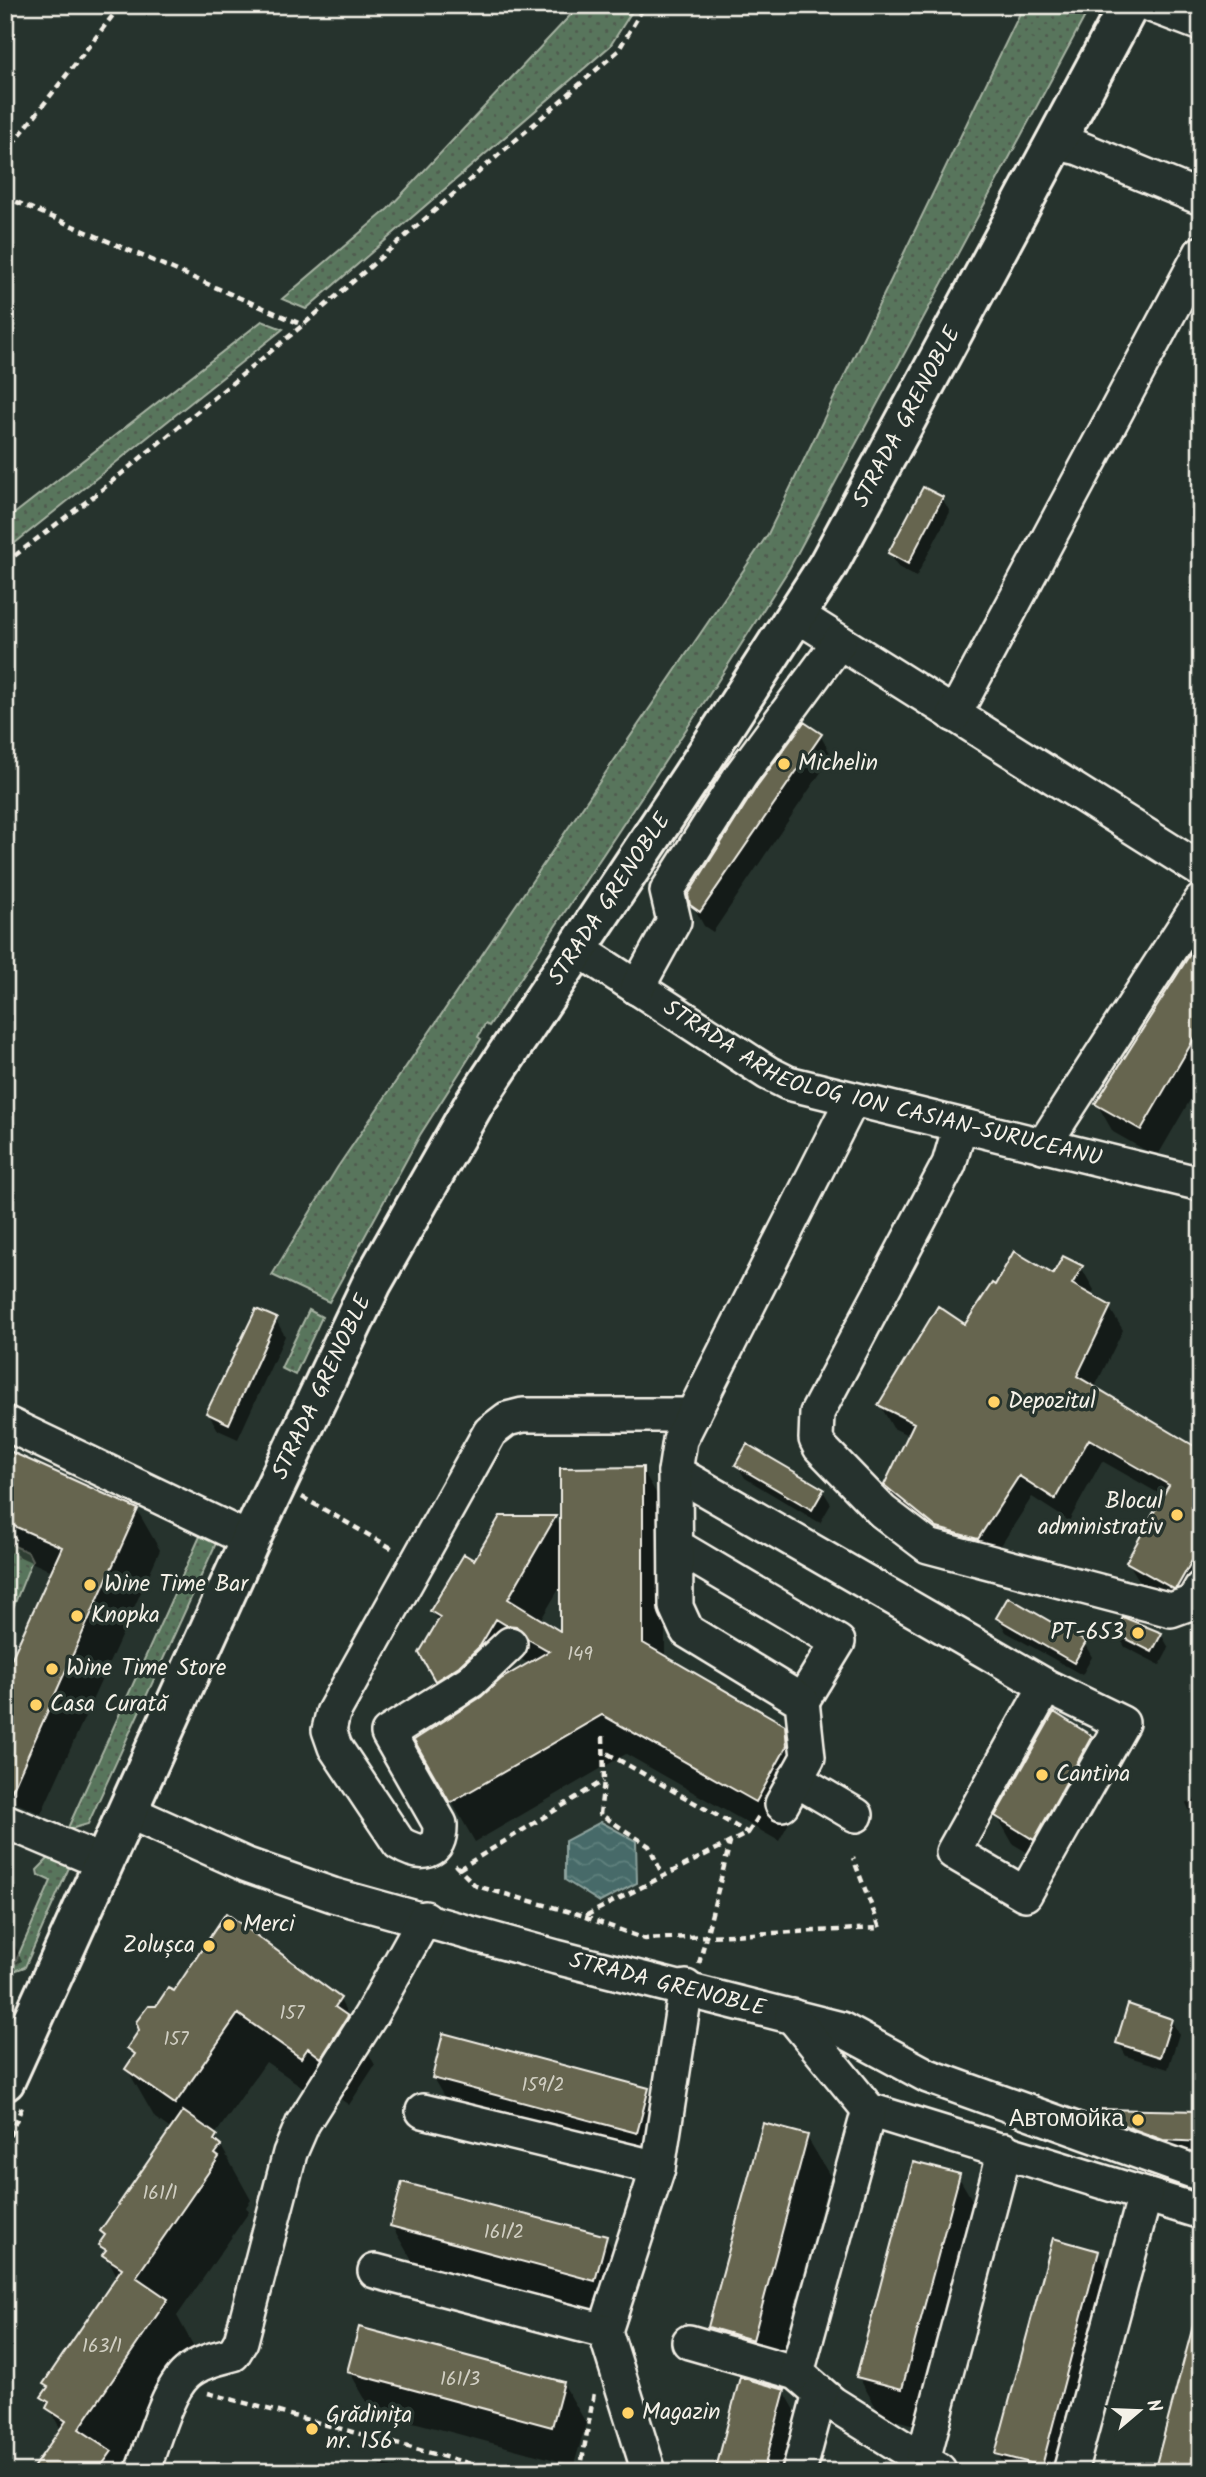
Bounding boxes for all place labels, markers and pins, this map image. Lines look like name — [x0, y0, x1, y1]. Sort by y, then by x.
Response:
place label: Michelin — [798, 746, 878, 782]
marker: Michelin — [776, 756, 792, 772]
place label: Depozitul — [1008, 1384, 1096, 1420]
marker: Depozitul — [986, 1394, 1002, 1410]
place label: Blocul administrativ — [1038, 1484, 1163, 1546]
marker: Blocul administrativ — [1169, 1507, 1185, 1523]
place label: Wine Time Bar — [104, 1567, 249, 1603]
marker: Wine Time Bar — [82, 1577, 98, 1593]
place label: Knopka — [91, 1598, 160, 1634]
marker: Knopka — [69, 1608, 85, 1624]
place label: PT-653 — [1050, 1615, 1124, 1651]
marker: PT-653 — [1130, 1625, 1146, 1641]
place label: Wine Time Store — [66, 1651, 226, 1687]
marker: Wine Time Store — [44, 1661, 60, 1677]
place label: Casa Curată — [50, 1687, 170, 1723]
marker: Casa Curată — [28, 1697, 44, 1713]
place label: Cantina — [1056, 1757, 1130, 1793]
marker: Cantina — [1034, 1767, 1050, 1783]
place label: Merci — [243, 1907, 296, 1943]
marker: Merci — [221, 1917, 237, 1933]
place label: Zolușca — [123, 1928, 195, 1964]
marker: Zolușca — [201, 1938, 217, 1954]
place label: Автомойка — [1009, 2102, 1124, 2138]
marker: Автомойка — [1130, 2112, 1146, 2128]
place label: Magazin — [642, 2395, 721, 2431]
place label: Grădinița nr. 156 — [326, 2398, 412, 2460]
marker: Magazin — [620, 2405, 636, 2421]
marker: Grădinița nr. 156 — [304, 2421, 320, 2437]

